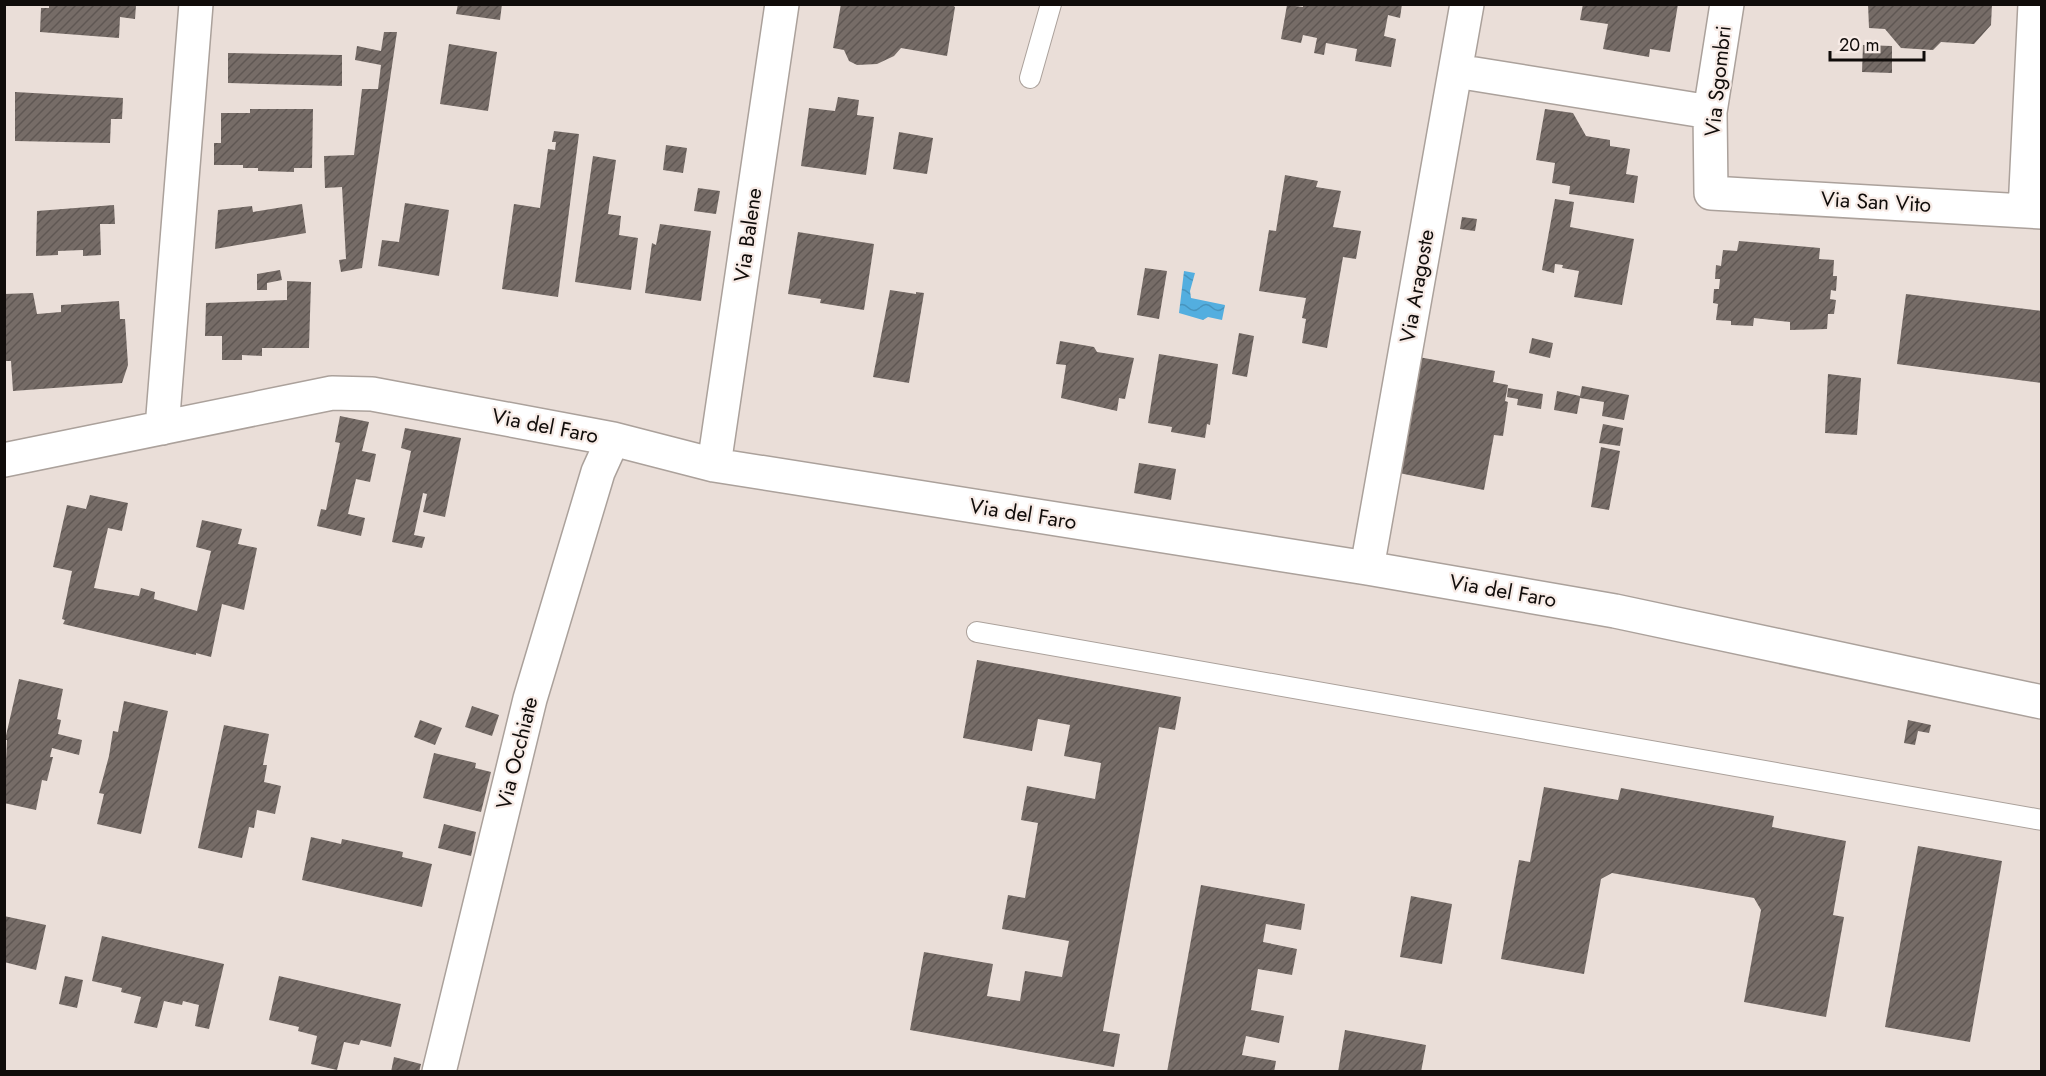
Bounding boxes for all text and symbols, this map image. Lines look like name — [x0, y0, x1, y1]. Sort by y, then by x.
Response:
street label: Via Sgombri — [1697, 24, 1739, 138]
scale bar — [1830, 24, 1924, 62]
text: 20 m — [1839, 32, 1879, 58]
street label: Via San Vito — [1820, 184, 1932, 220]
street label: Via Balene — [727, 186, 769, 284]
street label: Via Aragoste — [1392, 227, 1442, 345]
street label: Via del Faro — [489, 401, 601, 451]
street label: Via del Faro — [967, 491, 1079, 537]
street label: Via del Faro — [1447, 567, 1559, 615]
street label: Via Occhiate — [489, 693, 545, 812]

